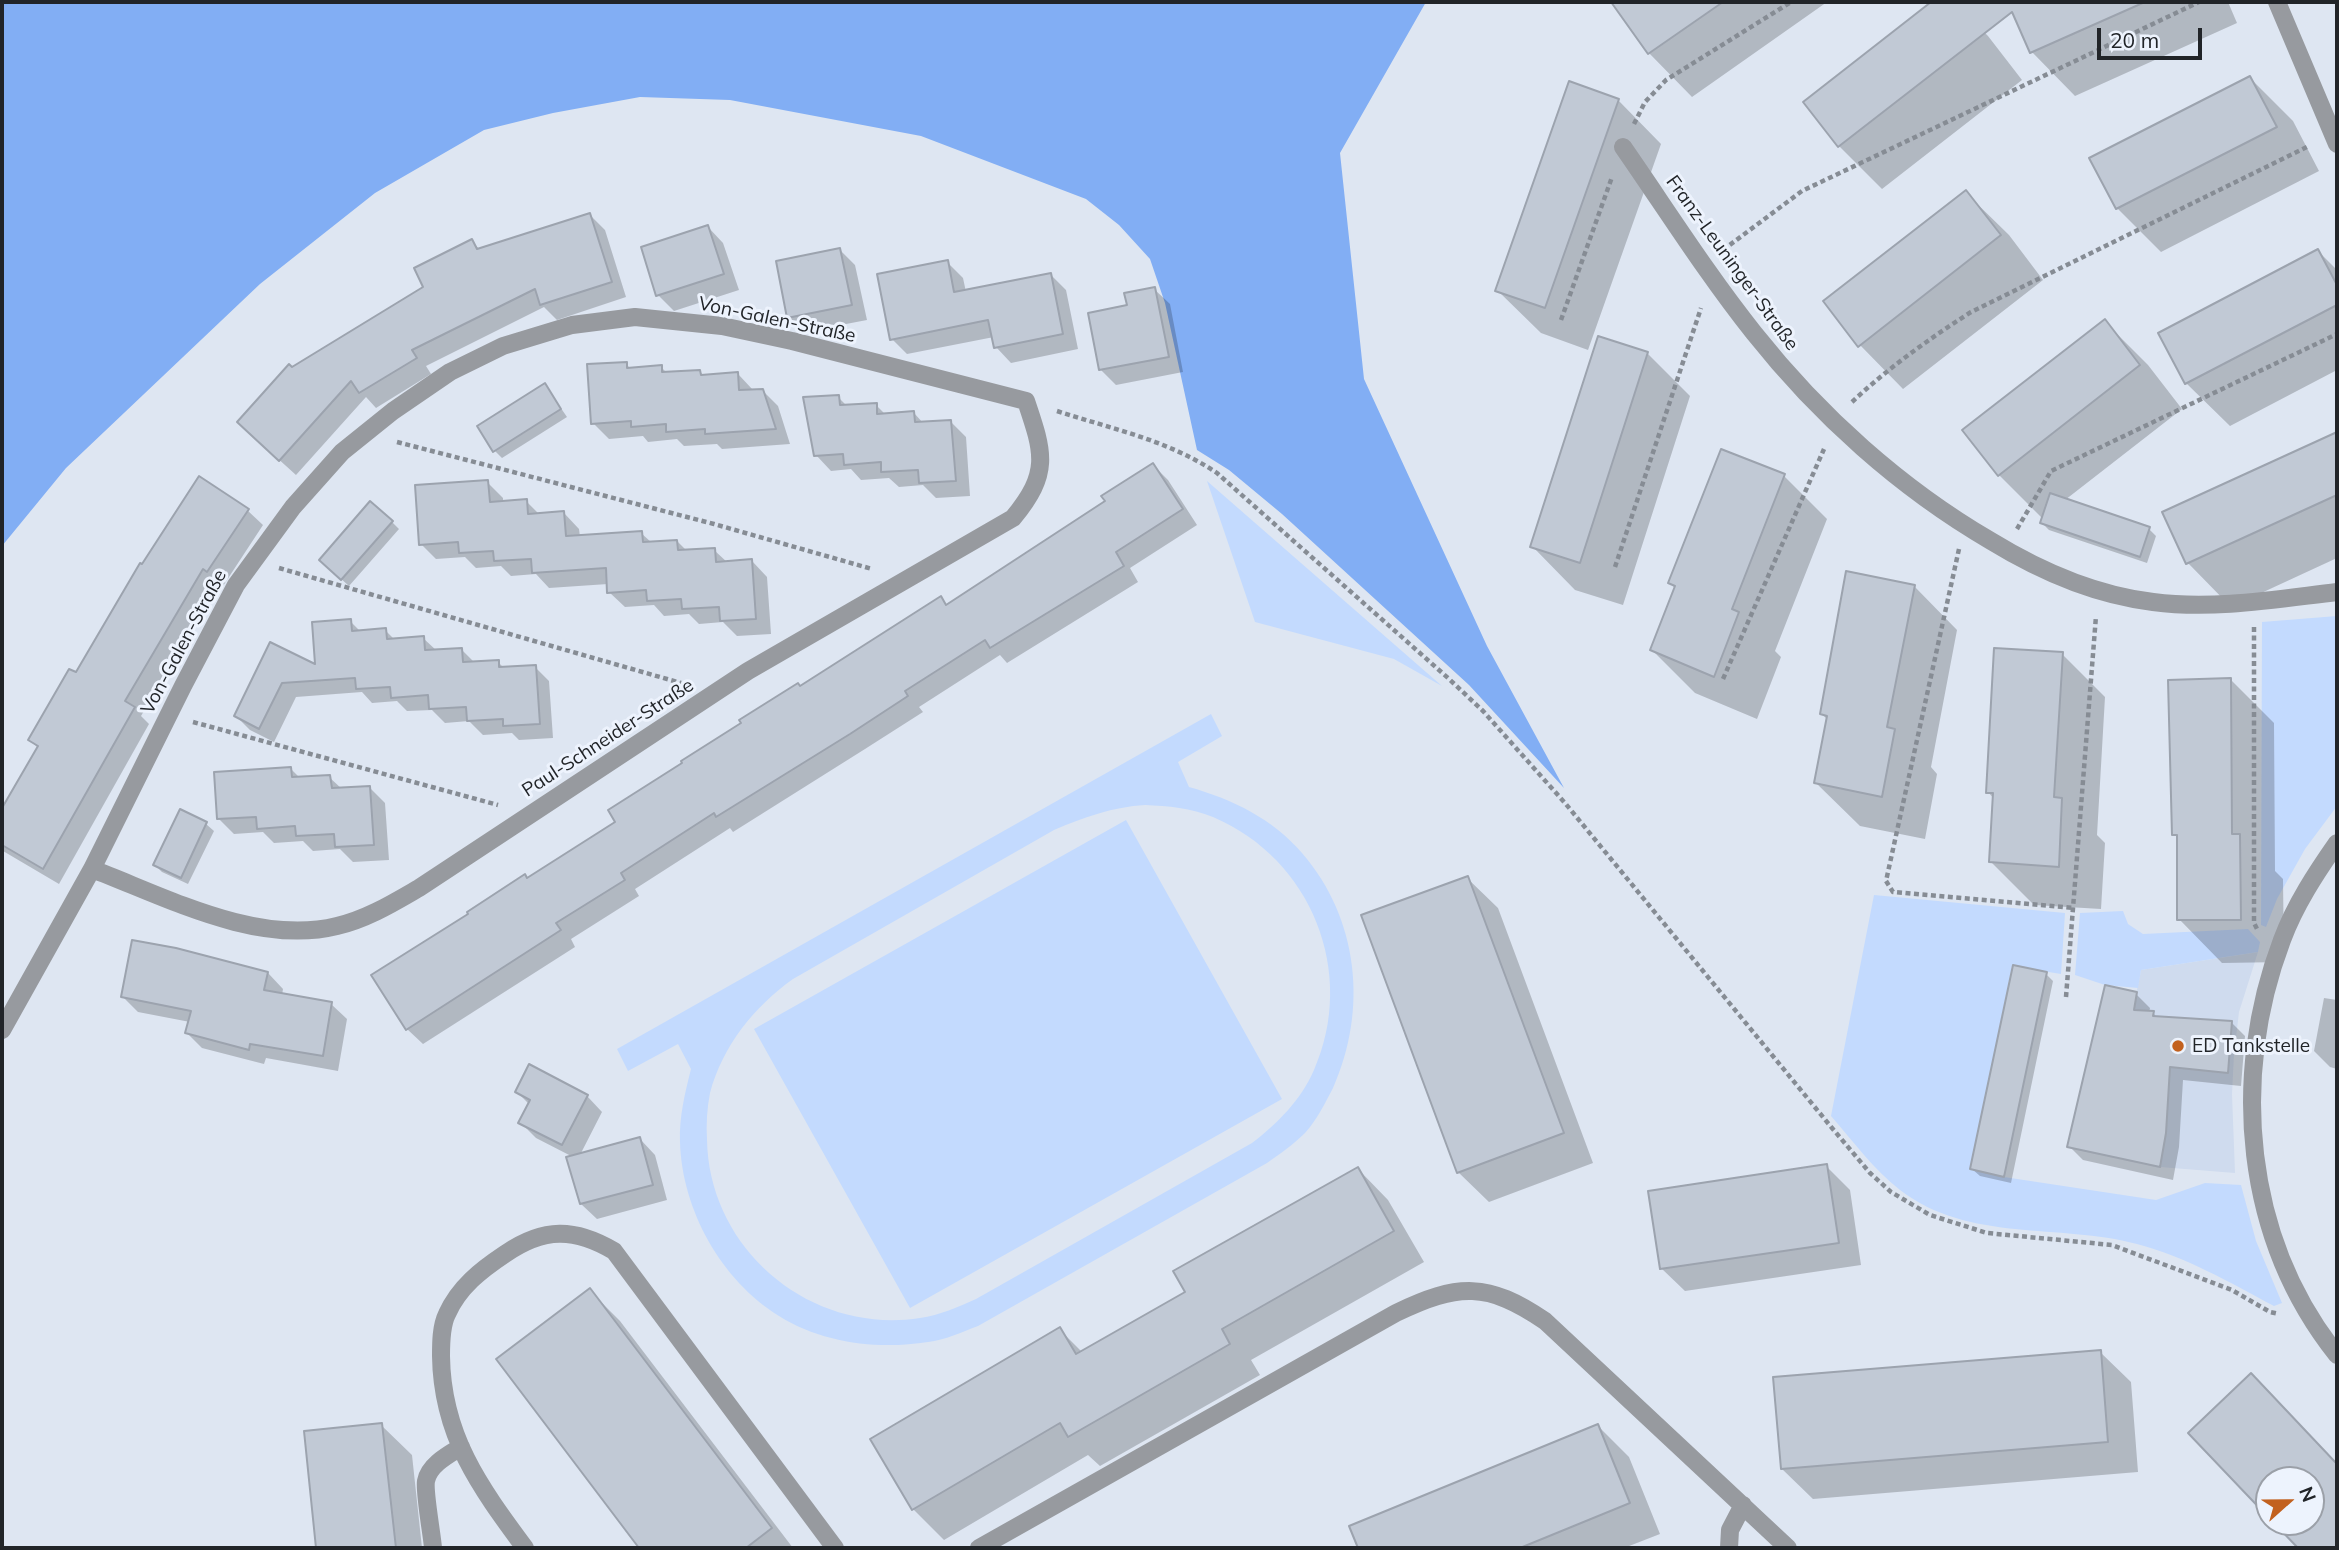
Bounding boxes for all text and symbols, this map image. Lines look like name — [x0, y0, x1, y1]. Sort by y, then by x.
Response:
scale bar — [2101, 14, 2206, 58]
text: 20 m — [2110, 27, 2159, 53]
street label: Franz-Leuninger-Straße — [1661, 171, 1803, 355]
street label: Von-Galen-Straße — [696, 292, 858, 348]
street label: Von-Galen-Straße — [136, 566, 232, 718]
street label: Paul-Schneider-Straße — [518, 674, 698, 802]
place label: ED Tankstelle — [2192, 1035, 2310, 1057]
marker: ED Tankstelle — [2170, 1038, 2186, 1054]
north arrow — [2255, 1466, 2325, 1536]
text: N — [2294, 1483, 2322, 1505]

